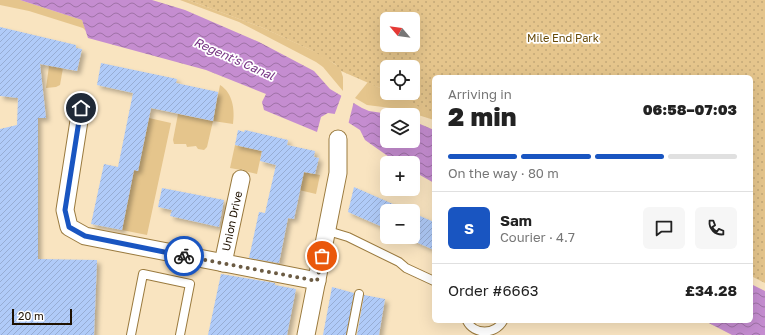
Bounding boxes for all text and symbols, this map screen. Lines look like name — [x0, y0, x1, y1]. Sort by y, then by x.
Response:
north arrow — [380, 12, 420, 52]
map controls — [380, 12, 420, 244]
park label: Mile End Park — [527, 31, 599, 44]
water label: Regent's Canal — [192, 34, 278, 83]
button: locate — [380, 60, 420, 100]
text: Arriving in — [448, 86, 512, 102]
pin — [64, 91, 98, 125]
icon: home — [70, 97, 92, 119]
text: 06:58–07:03 — [643, 100, 737, 118]
text: 2 min — [448, 101, 516, 132]
button: layers — [380, 108, 420, 148]
button: + — [380, 156, 420, 196]
text: On the way · 80 m — [448, 165, 559, 181]
street label: Union Drive — [219, 190, 244, 252]
button: − — [380, 204, 420, 244]
button: chat — [643, 207, 685, 249]
button: phone — [695, 207, 737, 249]
text: Sam — [500, 211, 532, 229]
text: S — [464, 219, 474, 237]
text: Courier · 4.7 — [500, 229, 575, 245]
courier — [164, 236, 204, 276]
pin — [305, 239, 339, 273]
icon: bike — [173, 245, 195, 267]
icon: bag — [311, 245, 333, 267]
text: Order #6663 — [448, 281, 539, 299]
text: £34.28 — [685, 281, 737, 299]
scale bar — [12, 307, 72, 326]
text: 20 m — [18, 309, 44, 322]

